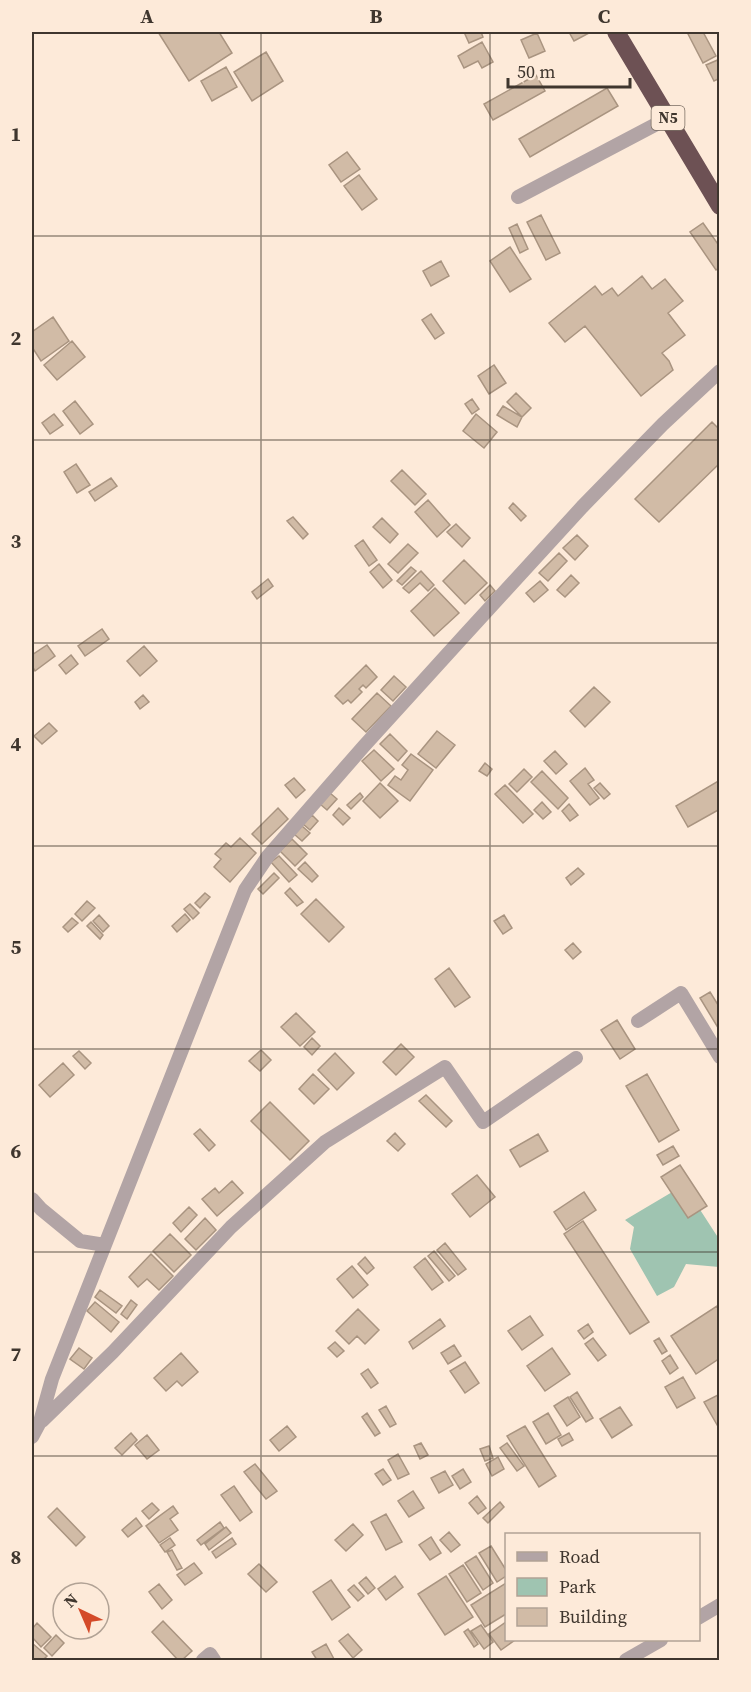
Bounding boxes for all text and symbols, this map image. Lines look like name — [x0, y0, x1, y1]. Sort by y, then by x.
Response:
text: A — [140, 2, 154, 30]
text: B — [369, 2, 383, 30]
text: C — [598, 2, 610, 30]
scale bar — [508, 51, 630, 89]
text: 50 m — [517, 59, 555, 84]
road number: N5 — [652, 106, 684, 130]
text: 1 — [11, 120, 21, 148]
text: 2 — [11, 324, 22, 352]
text: 3 — [11, 527, 22, 555]
text: 4 — [11, 730, 22, 758]
text: 5 — [11, 933, 22, 961]
text: 6 — [11, 1137, 22, 1165]
text: 7 — [11, 1340, 22, 1368]
legend — [505, 1533, 700, 1641]
text: 8 — [11, 1543, 21, 1571]
text: Road — [559, 1544, 600, 1569]
text: Park — [559, 1574, 596, 1599]
north arrow — [51, 1581, 111, 1641]
text: N — [59, 1588, 83, 1612]
text: Building — [559, 1604, 627, 1629]

